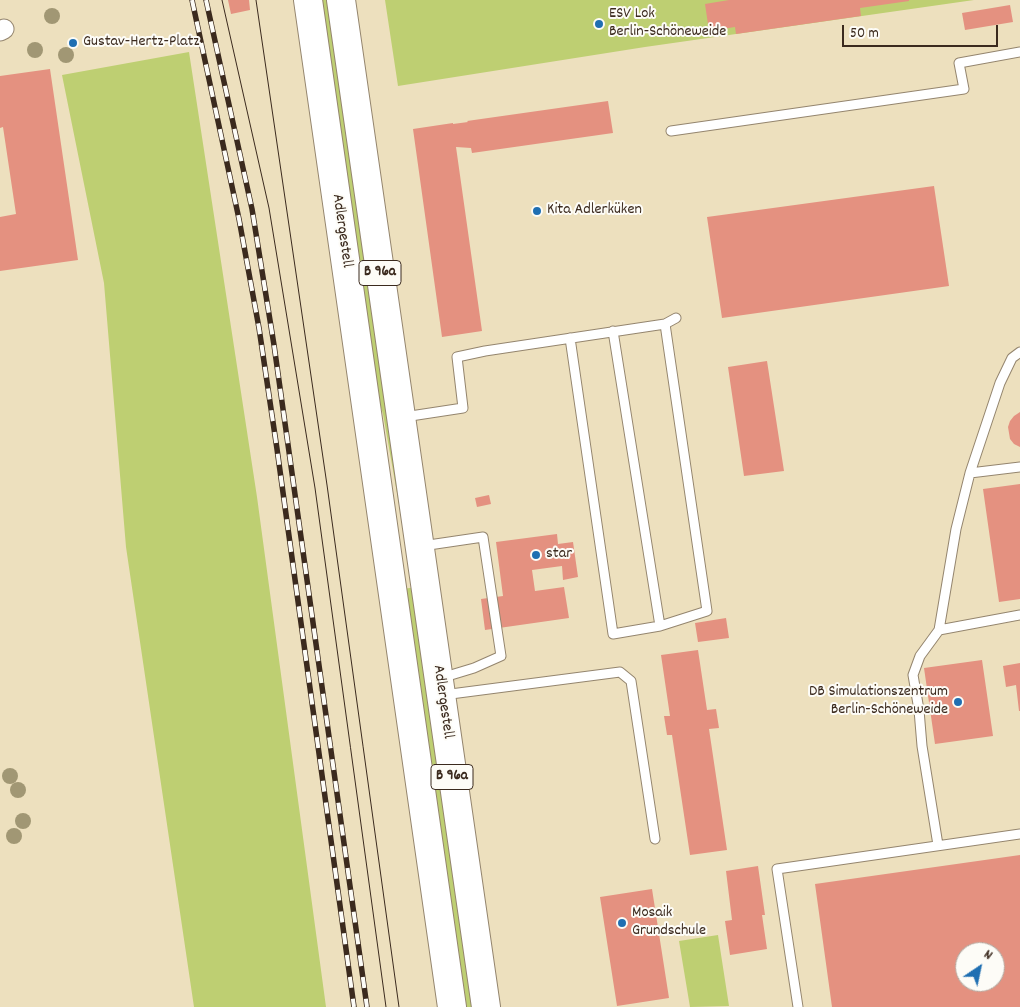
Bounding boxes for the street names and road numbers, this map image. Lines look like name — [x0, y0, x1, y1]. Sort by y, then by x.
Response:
street label: Adlergestell — [326, 193, 356, 269]
road number: B 96a — [359, 260, 401, 286]
street label: Adlergestell — [427, 664, 457, 740]
road number: B 96a — [431, 764, 473, 790]

